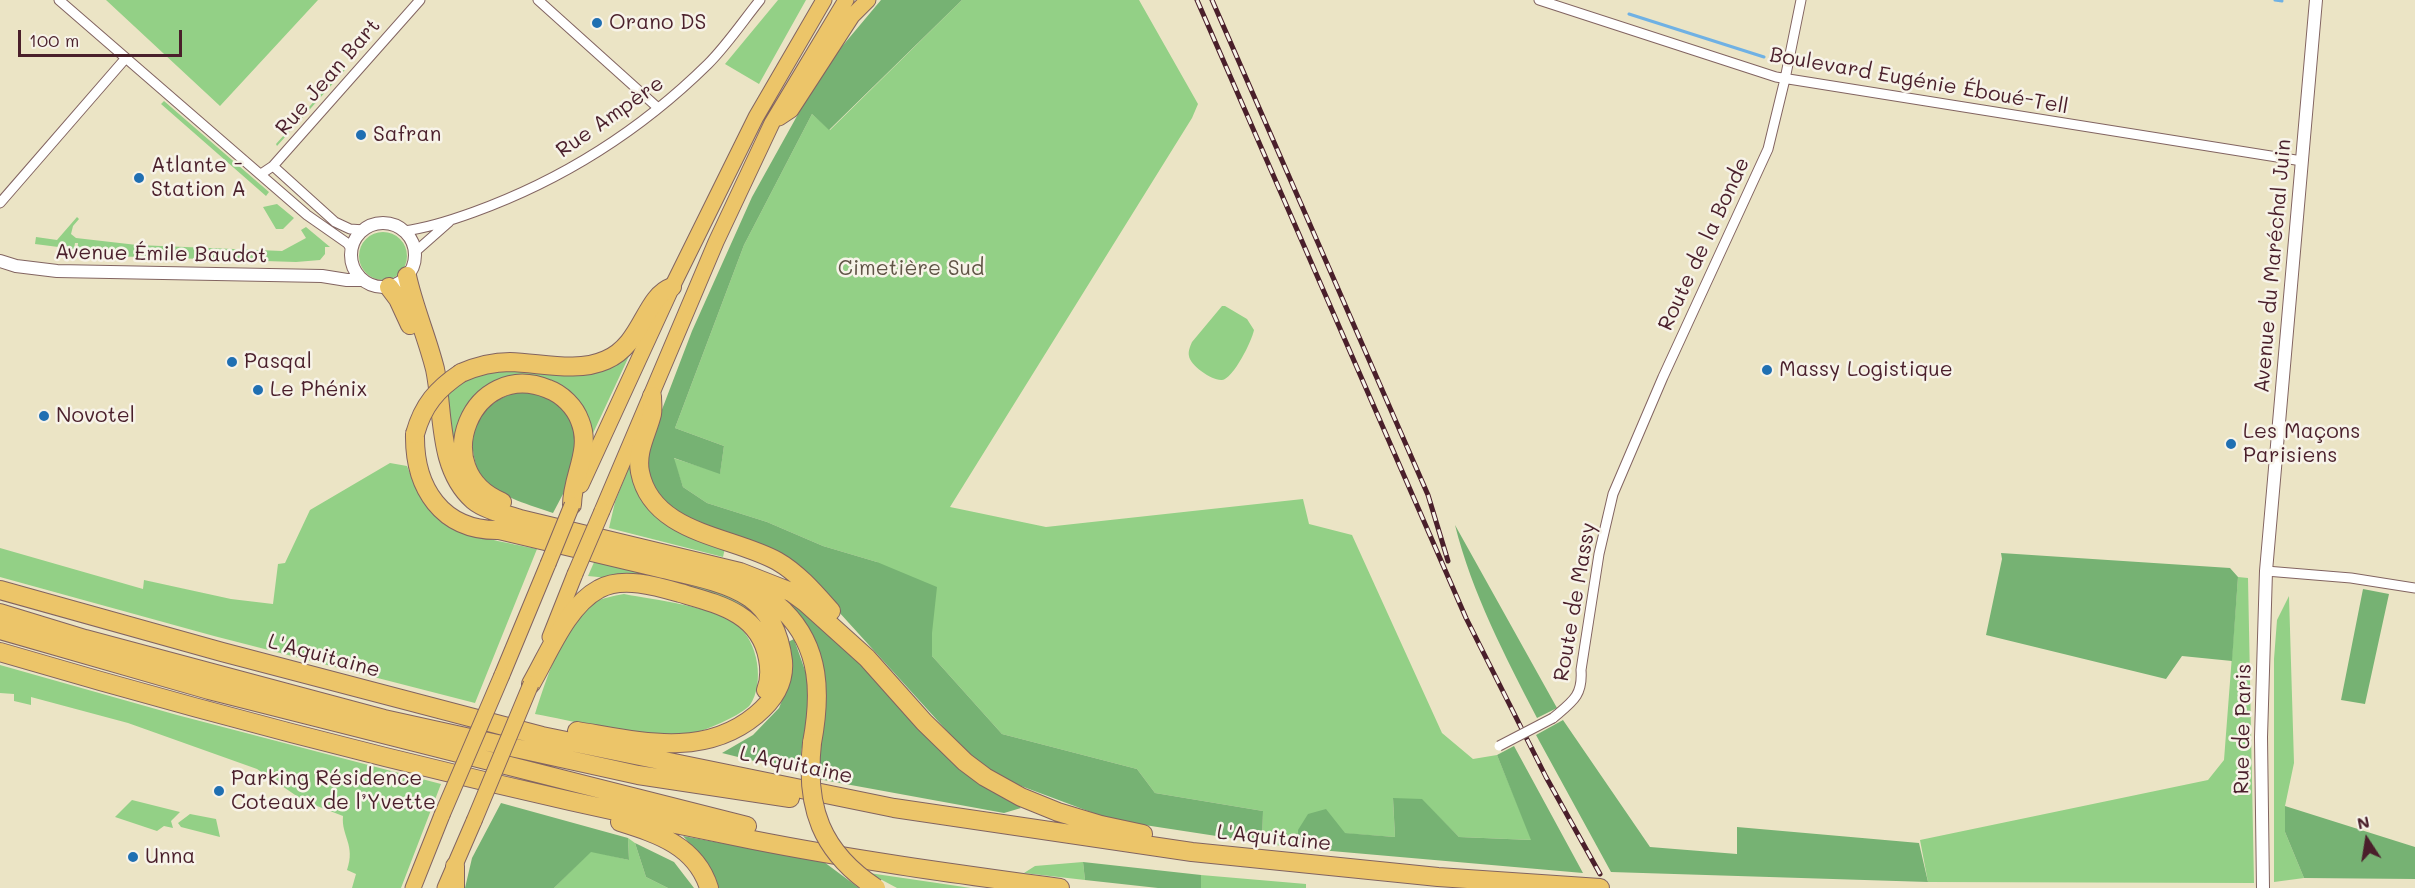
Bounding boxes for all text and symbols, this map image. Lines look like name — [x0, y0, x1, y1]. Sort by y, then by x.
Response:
place label: Orano DS — [609, 10, 706, 36]
street label: Rue Jean Bart — [270, 13, 386, 141]
marker: Orano DS — [590, 16, 604, 30]
scale bar — [21, 18, 184, 56]
text: 100 m — [29, 28, 79, 52]
street label: Boulevard Eugénie Éboué-Tell — [1768, 42, 2070, 120]
street label: Rue Ampère — [551, 71, 669, 163]
place label: Safran — [373, 122, 441, 148]
marker: Safran — [354, 128, 368, 142]
street label: Avenue du Maréchal Juin — [2249, 138, 2297, 394]
place label: Atlante - Station A — [151, 153, 246, 203]
street label: Route de la Bonde — [1653, 154, 1755, 334]
marker: Atlante - Station A — [132, 171, 146, 185]
street label: Avenue Émile Baudot — [55, 240, 267, 268]
park label: Cimetière Sud — [838, 256, 984, 282]
place label: Pasqal — [244, 349, 312, 375]
marker: Pasqal — [225, 355, 239, 369]
place label: Massy Logistique — [1779, 357, 1953, 383]
marker: Massy Logistique — [1760, 363, 1774, 377]
place label: Le Phénix — [270, 377, 367, 403]
marker: Le Phénix — [251, 383, 265, 397]
place label: Novotel — [56, 403, 135, 429]
marker: Novotel — [37, 409, 51, 423]
place label: Les Maçons Parisiens — [2243, 419, 2360, 469]
marker: Les Maçons Parisiens — [2224, 437, 2238, 451]
street label: Route de Massy — [1549, 521, 1601, 683]
street label: L'Aquitaine — [265, 629, 383, 683]
street label: Rue de Paris — [2229, 663, 2257, 795]
street label: L'Aquitaine — [737, 741, 855, 789]
place label: Parking Résidence Coteaux de l’Yvette — [231, 766, 436, 816]
marker: Parking Résidence Coteaux de l’Yvette — [212, 784, 226, 798]
north arrow — [2337, 810, 2397, 870]
text: N — [2355, 810, 2371, 833]
street label: L'Aquitaine — [1216, 819, 1332, 857]
place label: Unna — [145, 844, 195, 870]
marker: Unna — [126, 850, 140, 864]

